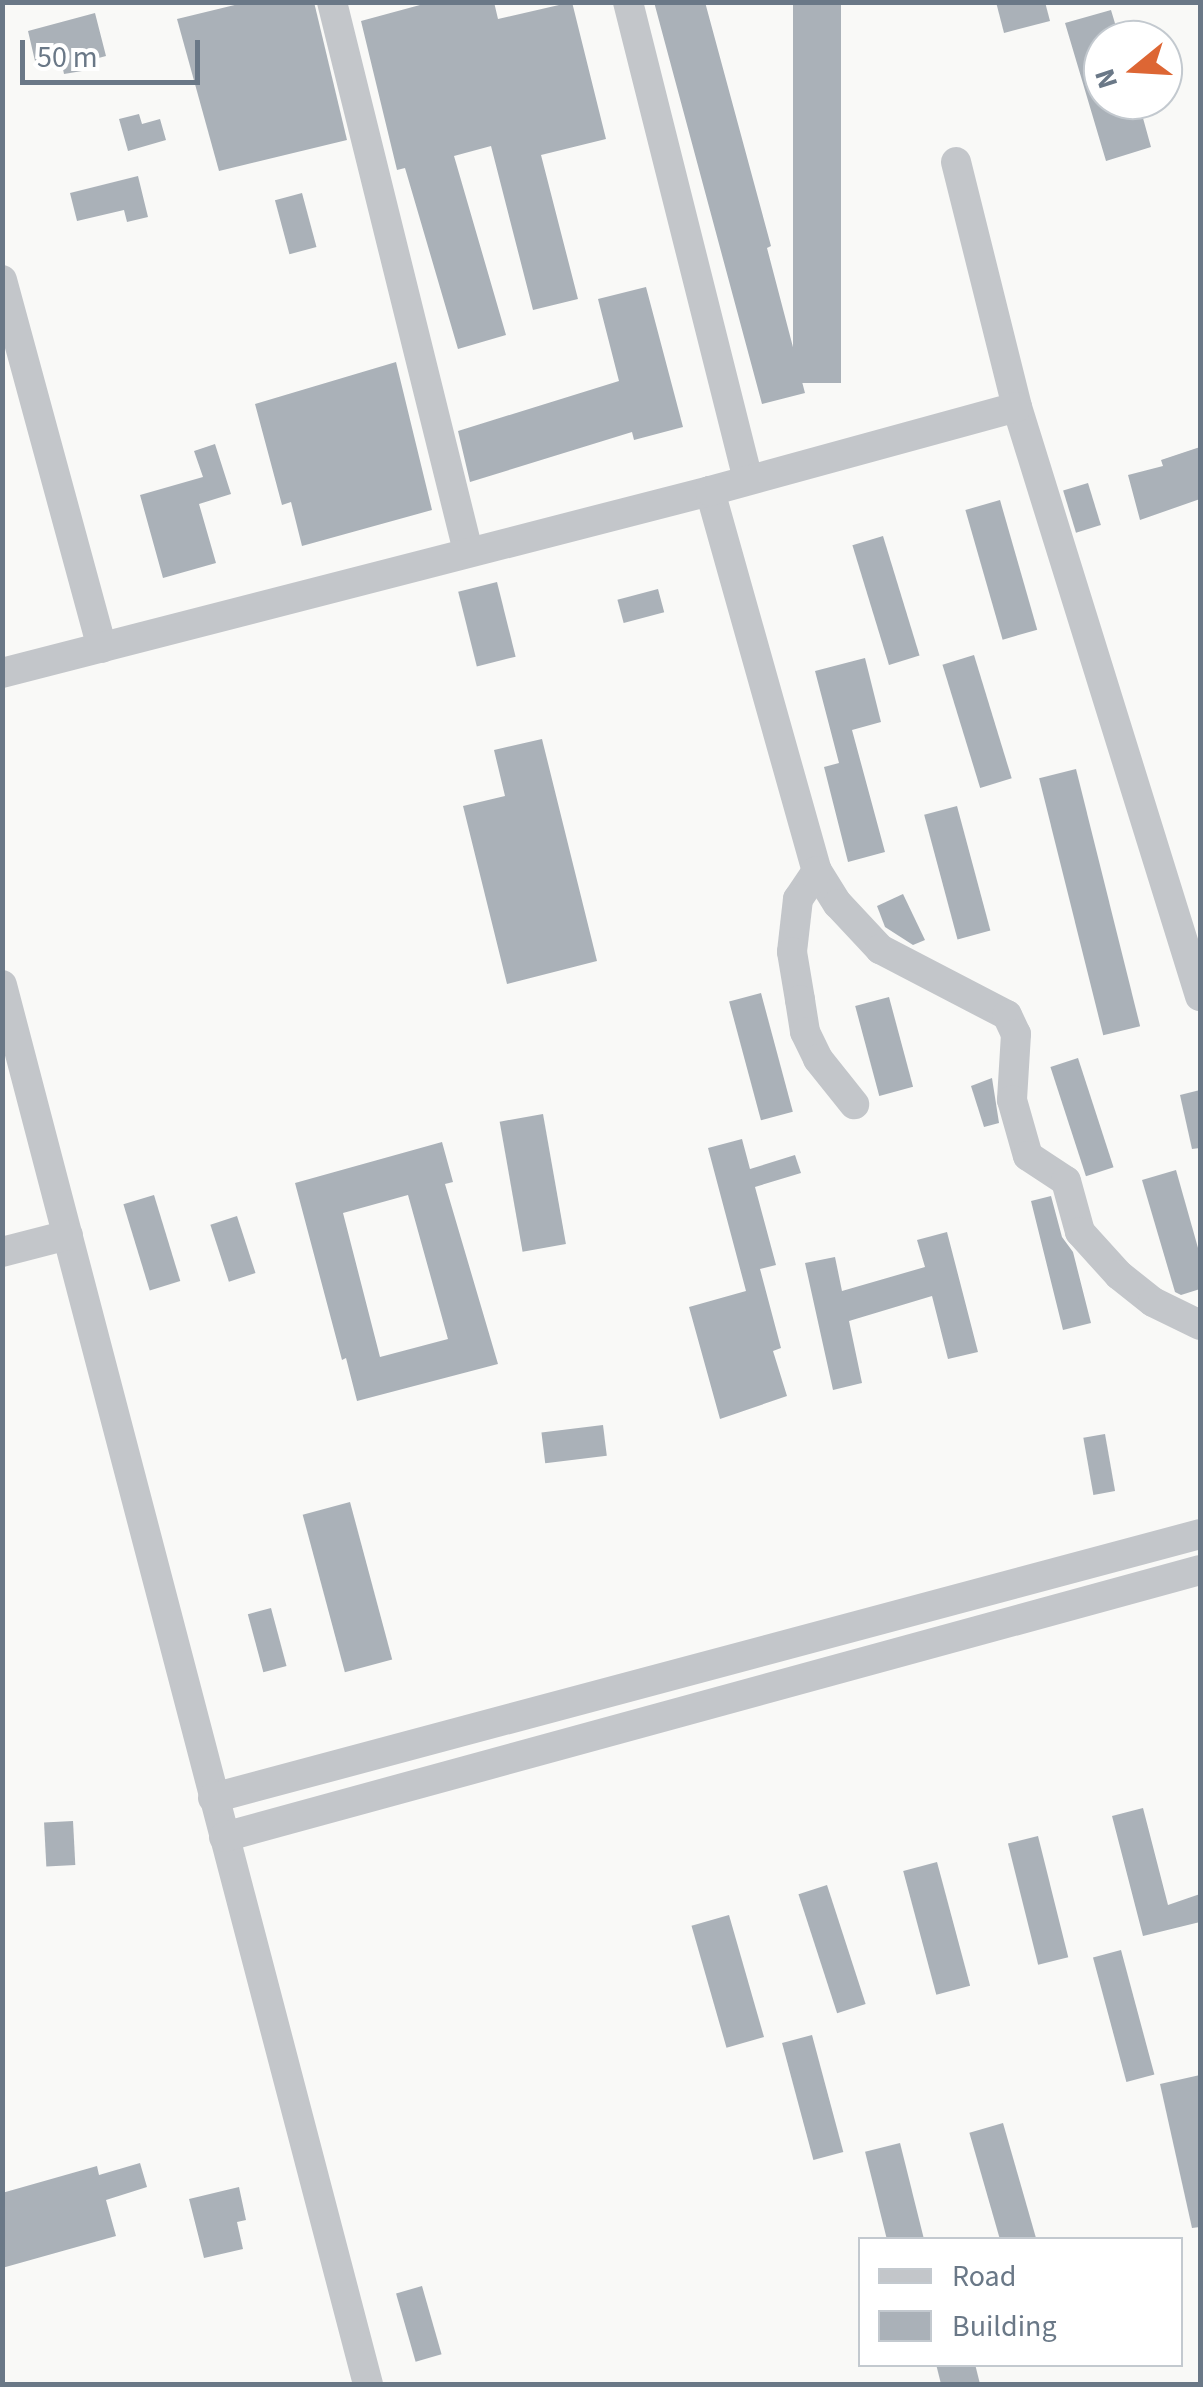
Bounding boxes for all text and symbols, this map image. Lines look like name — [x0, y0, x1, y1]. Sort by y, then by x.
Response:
scale bar — [25, 20, 205, 82]
north arrow — [1083, 20, 1183, 120]
text: 50 m — [37, 36, 98, 79]
text: N — [1084, 64, 1128, 94]
legend — [858, 2237, 1183, 2367]
text: Road — [952, 2255, 1016, 2298]
text: Building — [952, 2305, 1057, 2348]

